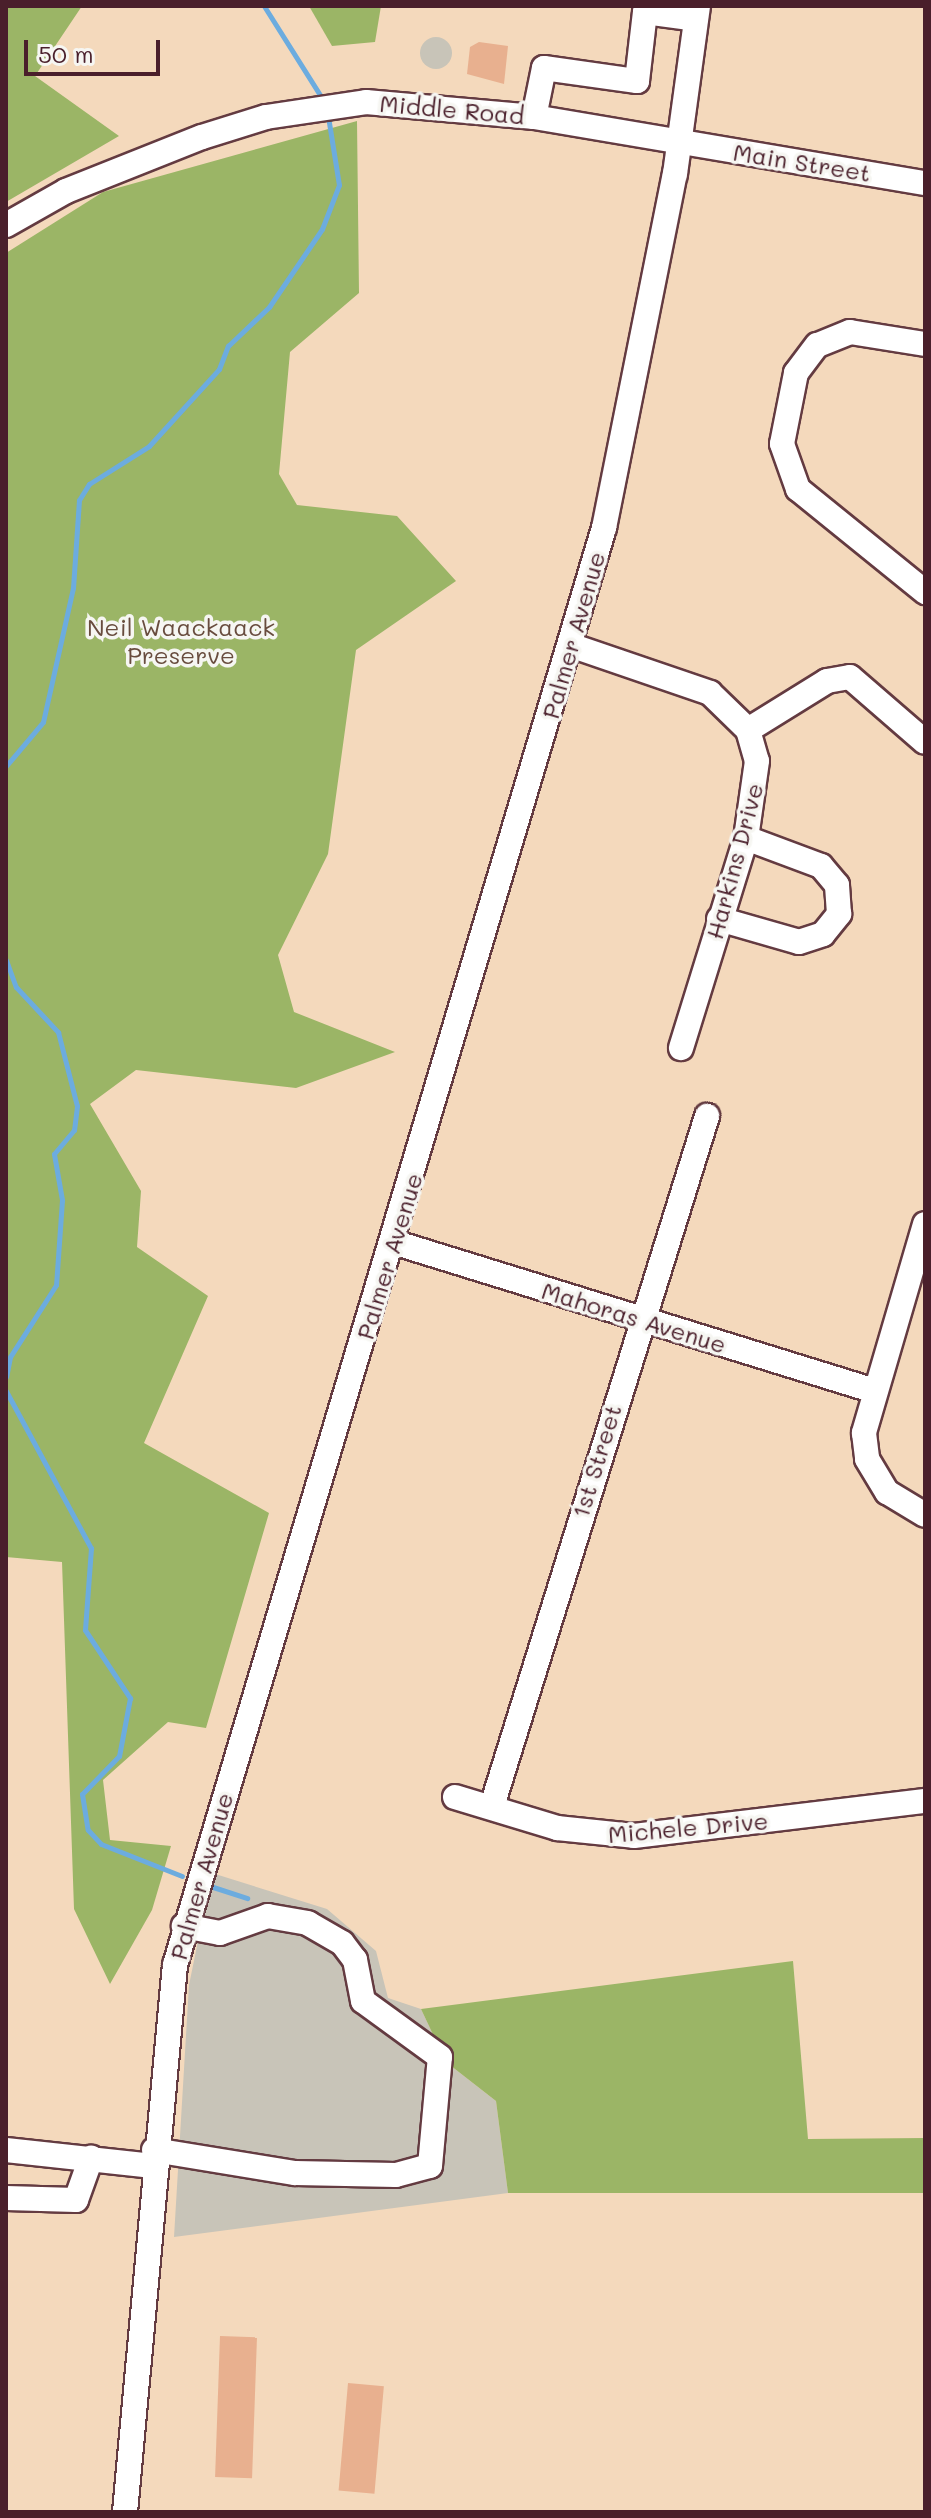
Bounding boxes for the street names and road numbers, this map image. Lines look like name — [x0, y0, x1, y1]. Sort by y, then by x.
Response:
street label: Middle Road — [378, 88, 526, 130]
street label: Main Street — [731, 137, 873, 187]
street label: Palmer Avenue — [535, 548, 611, 722]
street label: Harkins Drive — [699, 780, 769, 942]
street label: Palmer Avenue — [350, 1169, 428, 1343]
street label: Mahoras Avenue — [538, 1275, 730, 1359]
street label: 1st Street — [565, 1401, 627, 1521]
street label: Palmer Avenue — [163, 1789, 239, 1963]
street label: Michele Drive — [607, 1806, 769, 1848]

